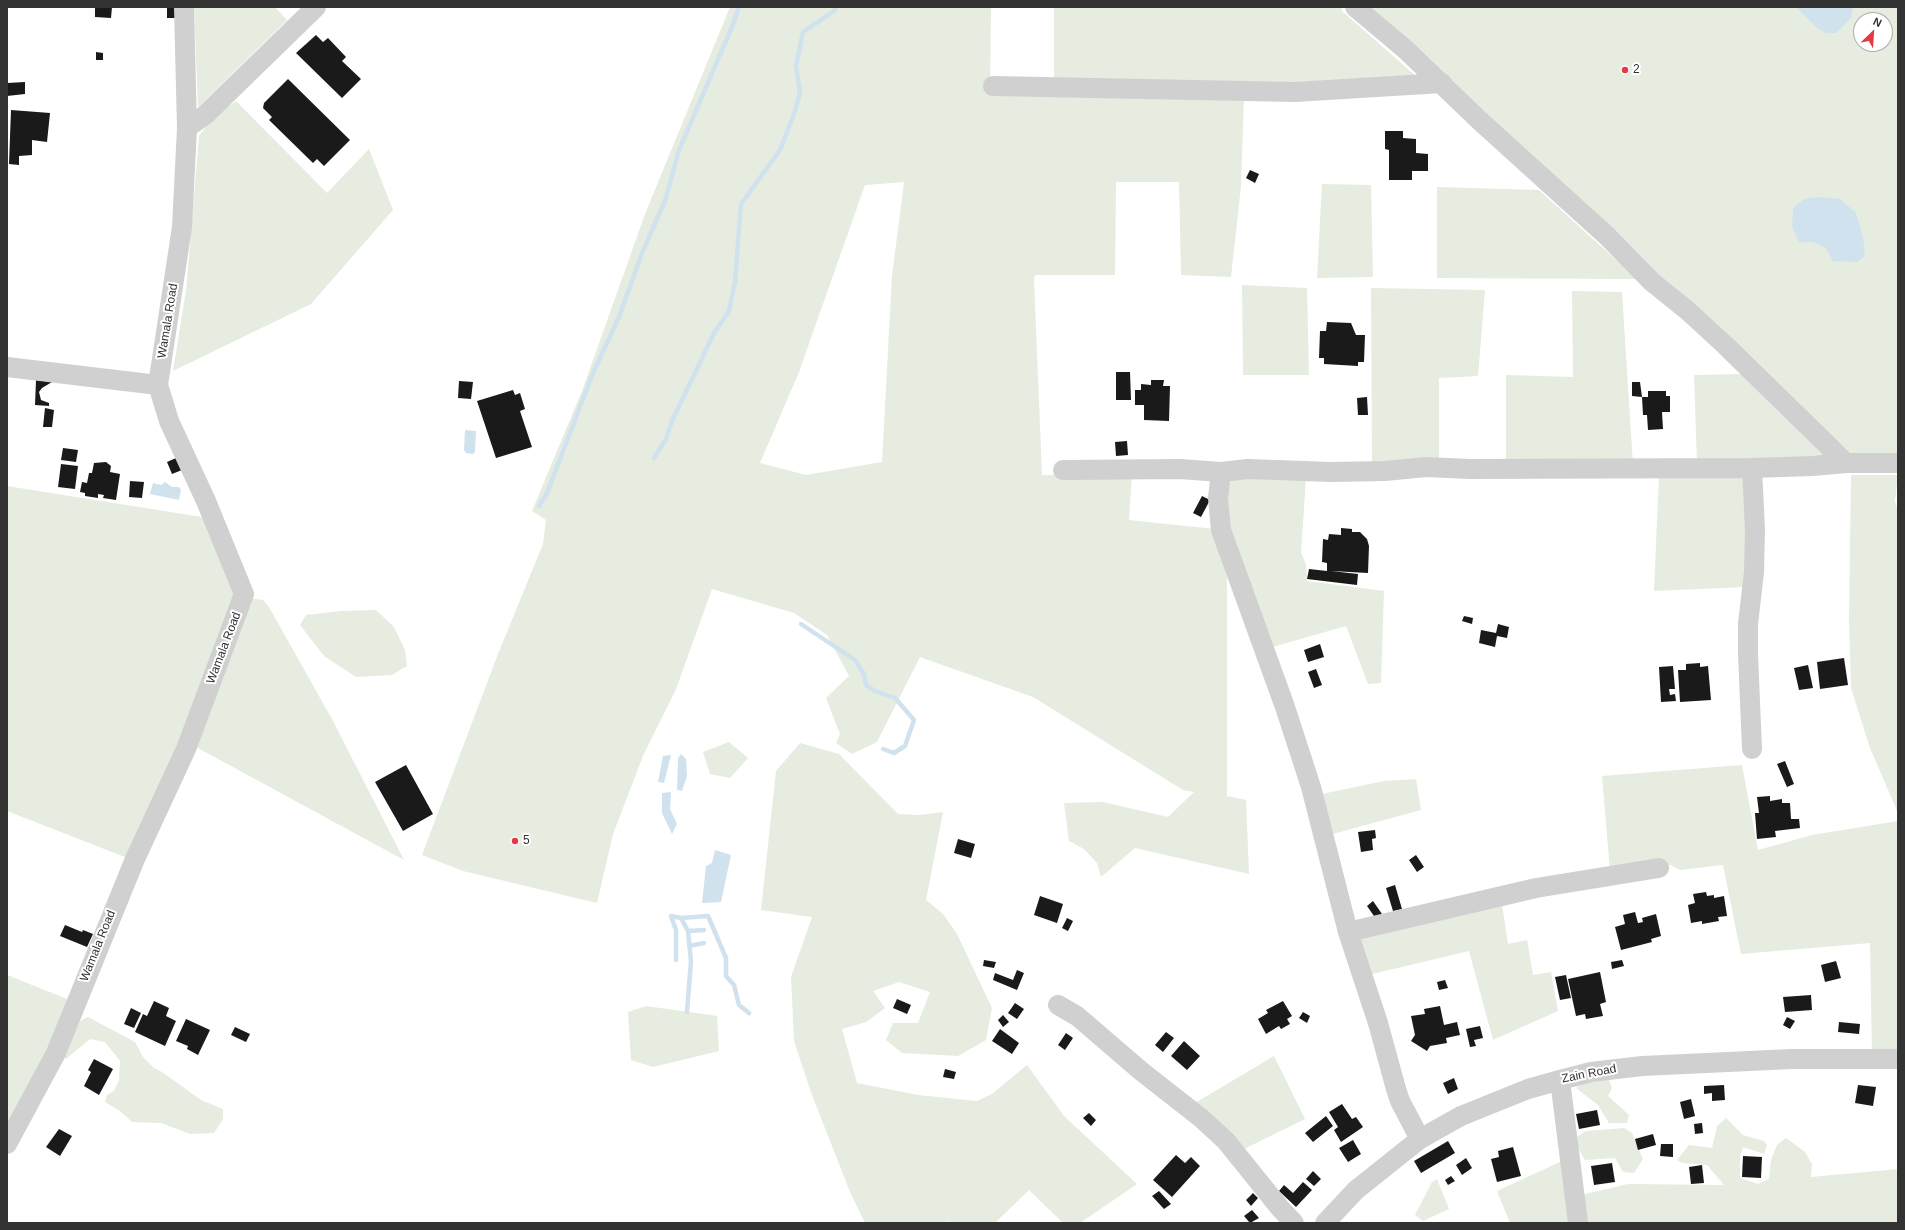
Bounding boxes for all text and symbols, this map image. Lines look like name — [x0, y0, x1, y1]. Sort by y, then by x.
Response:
north arrow — [1853, 12, 1893, 52]
text: N — [1872, 15, 1884, 29]
place label: 2 — [1633, 63, 1640, 77]
marker: 2 — [1620, 65, 1630, 75]
street label: Wamala Road — [155, 283, 181, 359]
street label: Wamala Road — [204, 610, 244, 686]
place label: 5 — [523, 834, 530, 848]
marker: 5 — [510, 836, 520, 846]
street label: Wamala Road — [77, 908, 119, 984]
street label: Zain Road — [1560, 1062, 1618, 1086]

